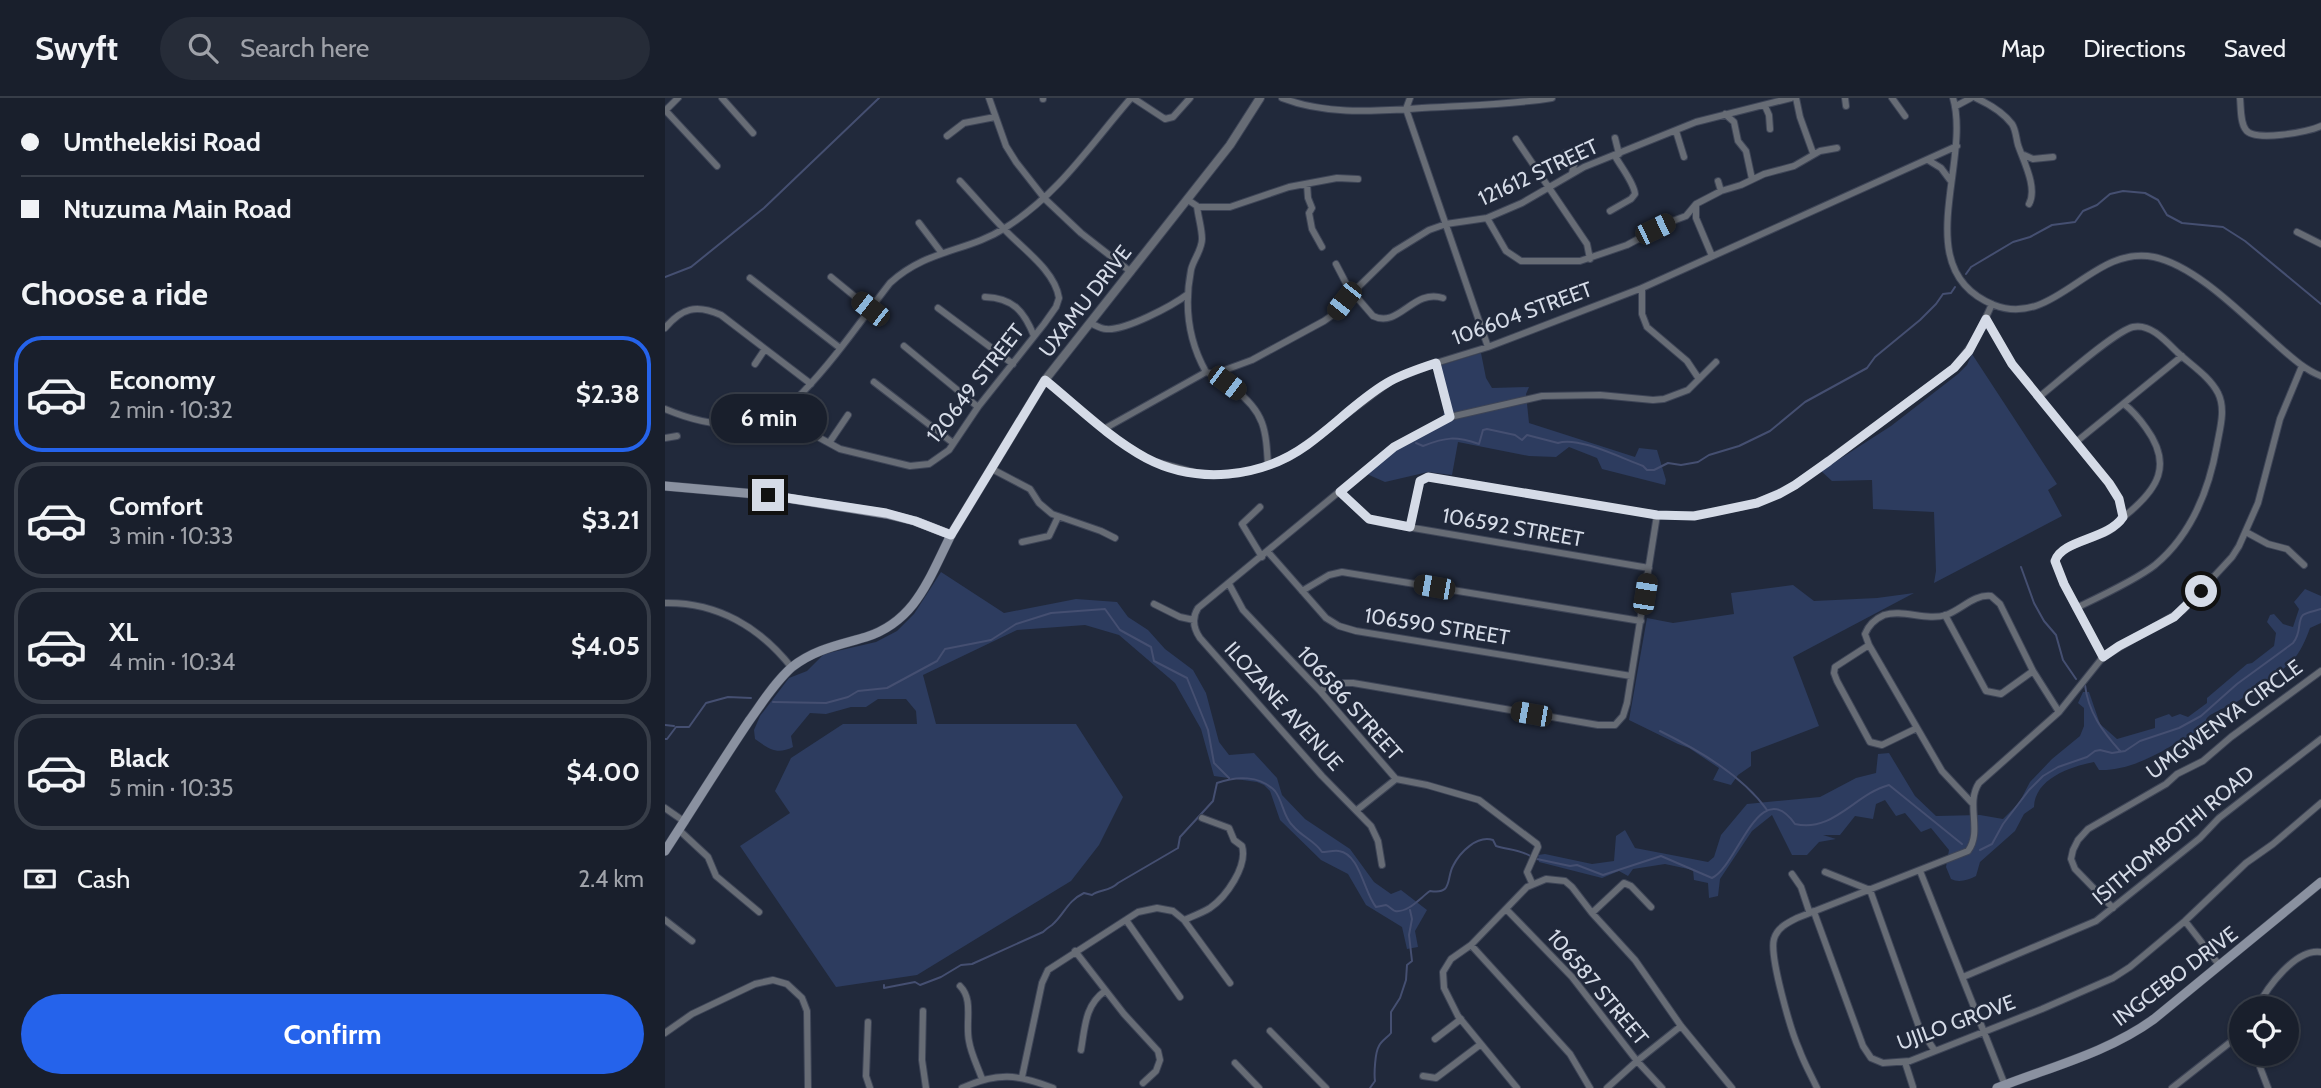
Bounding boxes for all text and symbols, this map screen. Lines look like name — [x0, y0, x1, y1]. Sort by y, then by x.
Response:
search box — [160, 17, 650, 80]
text: Swyft — [35, 28, 118, 68]
icon: search — [184, 29, 222, 67]
text: Search here — [240, 32, 369, 64]
text: Map — [2001, 34, 2045, 63]
text: Directions — [2083, 34, 2186, 63]
text: Saved — [2224, 34, 2286, 63]
text: Umthelekisi Road — [63, 126, 261, 158]
street label: 121612 STREET — [1474, 133, 1602, 211]
text: Ntuzuma Main Road — [63, 193, 292, 225]
car — [1632, 210, 1679, 248]
street label: UXAMU DRIVE — [1034, 240, 1136, 362]
text: Choose a ride — [21, 274, 208, 313]
street label: 106604 STREET — [1448, 276, 1596, 350]
car — [1323, 278, 1366, 324]
car — [847, 288, 894, 330]
street label: 120649 STREET — [921, 319, 1029, 447]
car — [1204, 362, 1251, 404]
icon: car — [25, 363, 88, 426]
text: Economy — [109, 364, 215, 396]
text: $2.38 — [576, 378, 640, 410]
callout: 6 min — [710, 394, 826, 442]
text: 2 min · 10:32 — [109, 396, 233, 424]
text: 6 min — [741, 404, 797, 432]
route end — [752, 479, 784, 511]
icon: car — [25, 489, 88, 552]
text: Comfort — [109, 490, 203, 522]
street label: 106592 STREET — [1440, 502, 1586, 552]
text: $3.21 — [582, 504, 640, 536]
text: 3 min · 10:33 — [109, 522, 234, 550]
car — [1632, 572, 1659, 616]
car — [1412, 573, 1457, 601]
route start — [2185, 575, 2217, 607]
street label: 106590 STREET — [1363, 602, 1511, 650]
icon: car — [25, 615, 88, 678]
text: XL — [109, 616, 138, 648]
text: $4.05 — [571, 630, 640, 662]
street label: ILOZANE AVENUE — [1220, 636, 1348, 776]
street label: 106586 STREET — [1292, 641, 1408, 765]
text: 4 min · 10:34 — [109, 648, 235, 676]
street label: UMGWENYA CIRCLE — [2141, 654, 2307, 784]
car — [1509, 700, 1554, 728]
icon: car — [25, 741, 88, 804]
text: Black — [109, 742, 169, 774]
text: $4.00 — [567, 756, 640, 788]
street label: ISITHOMBOTHI ROAD — [2087, 760, 2259, 910]
text: 5 min · 10:35 — [109, 774, 234, 802]
icon: cash — [21, 860, 59, 898]
text: Cash — [77, 863, 130, 895]
text: 2.4 km — [578, 865, 644, 893]
street label: INGCEBO DRIVE — [2108, 921, 2242, 1031]
street label: 106587 STREET — [1542, 924, 1654, 1050]
street label: UJILO GROVE — [1893, 989, 2019, 1055]
button: Confirm — [21, 994, 644, 1074]
map controls — [2229, 996, 2299, 1066]
button: locate — [2229, 996, 2299, 1066]

